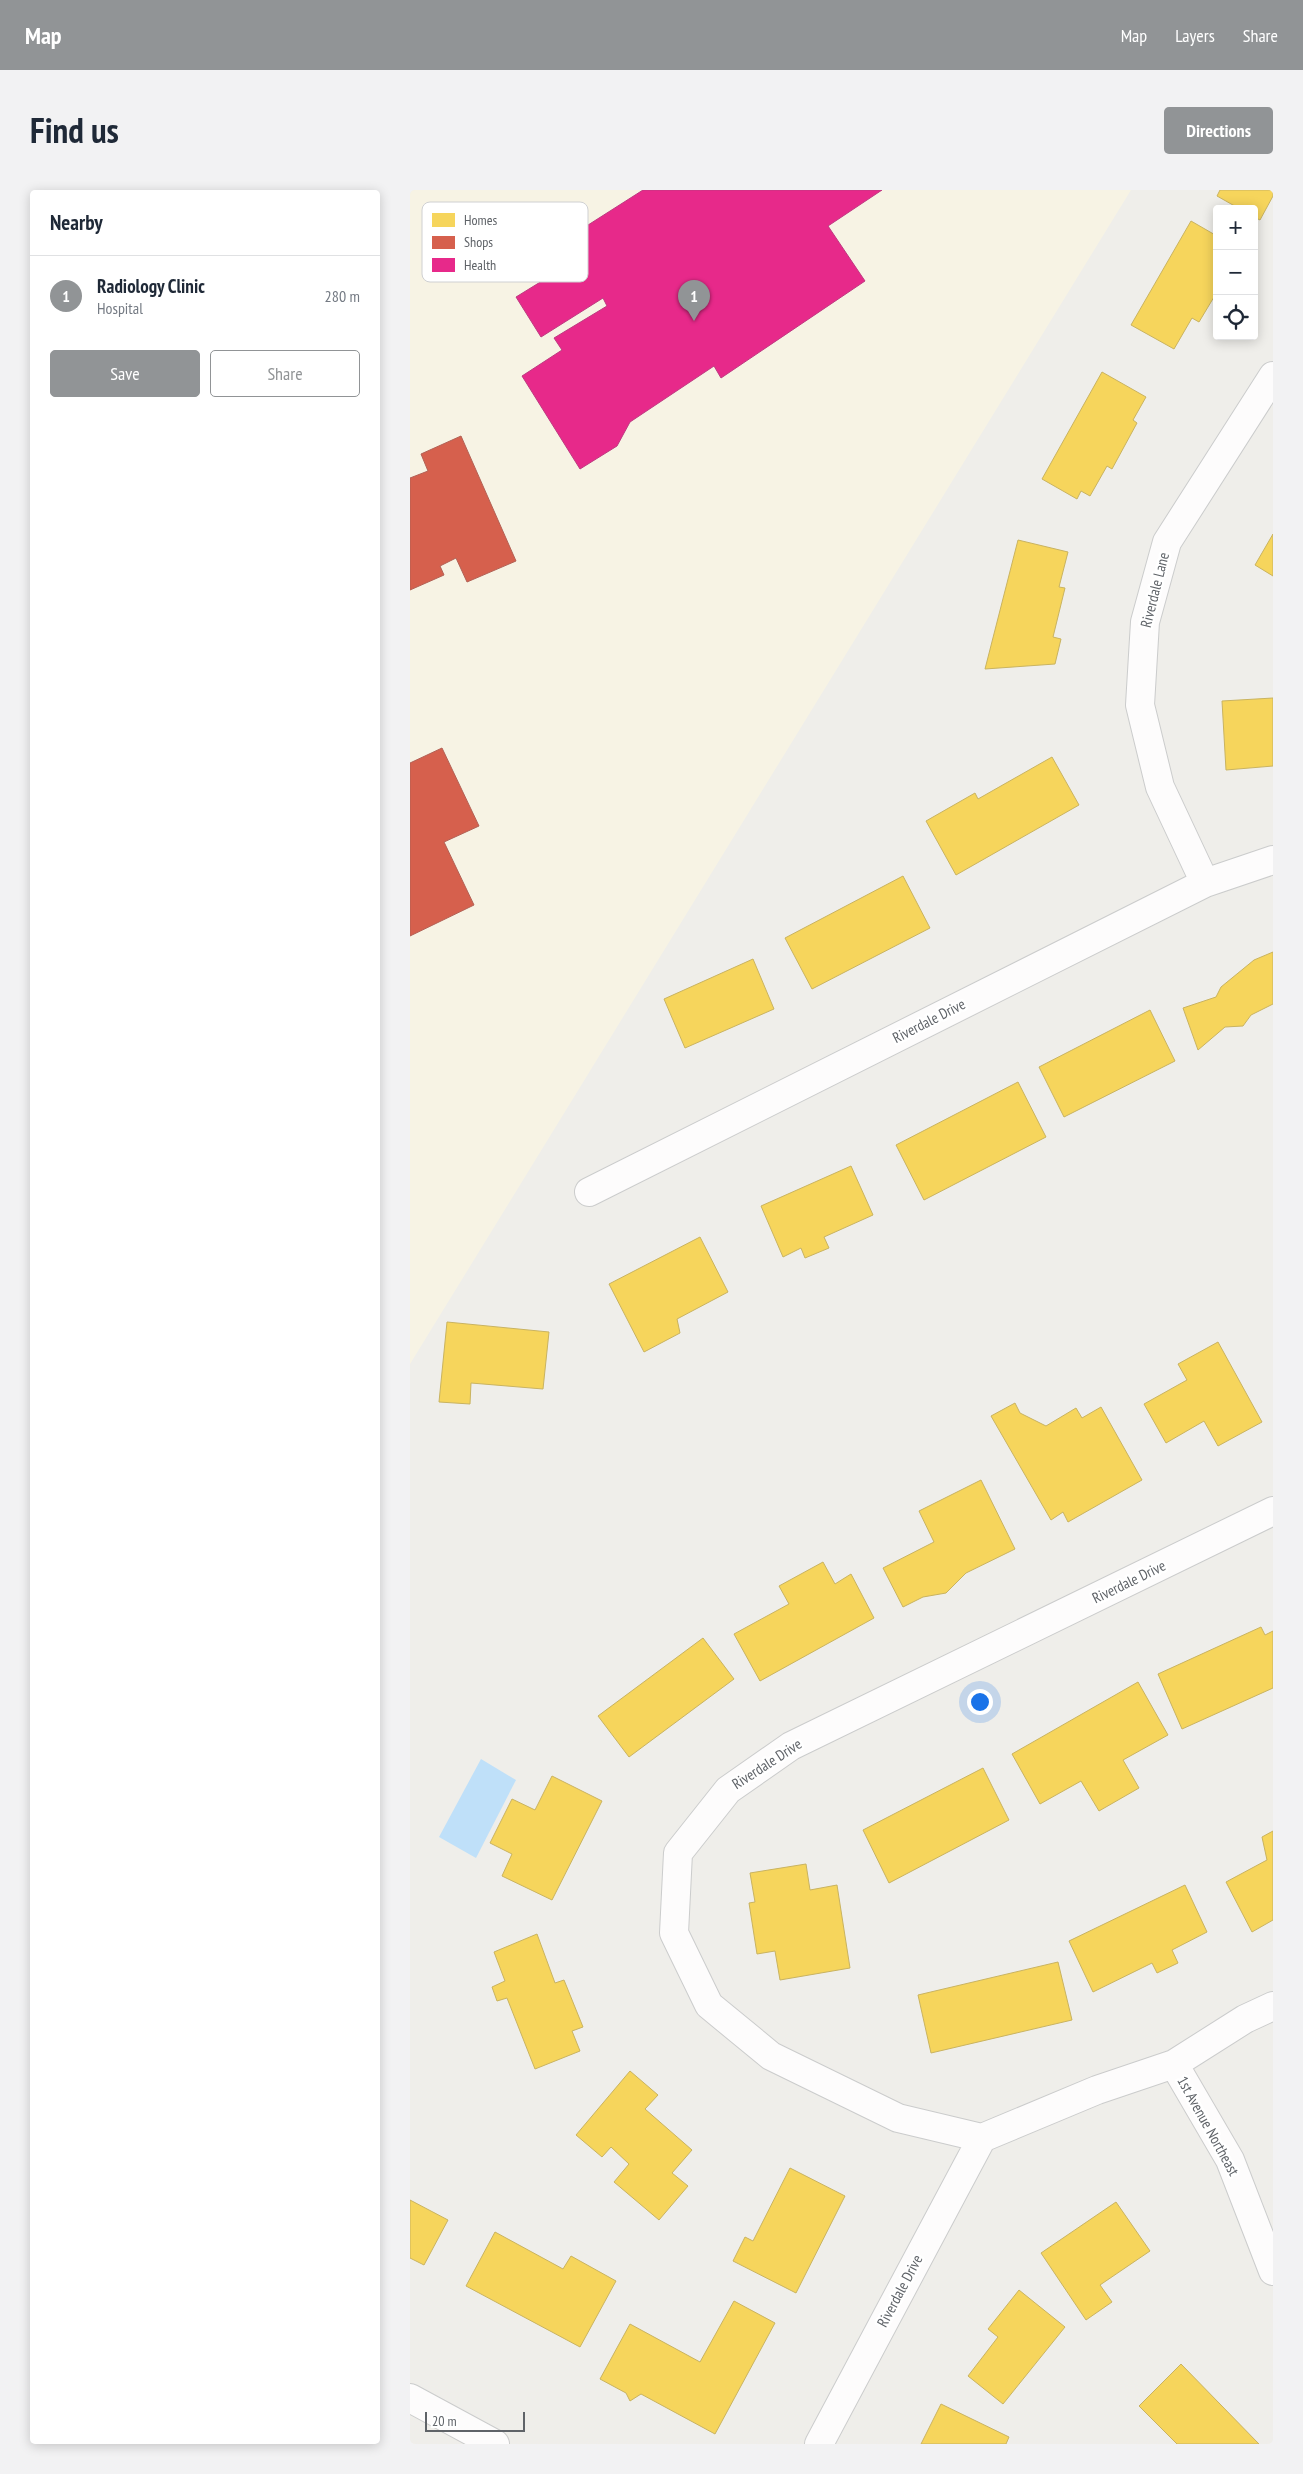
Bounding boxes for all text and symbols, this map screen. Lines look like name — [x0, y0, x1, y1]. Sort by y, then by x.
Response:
text: Map — [25, 20, 62, 51]
text: Map — [1121, 24, 1147, 47]
text: Layers — [1175, 24, 1215, 47]
text: Share — [1243, 24, 1278, 47]
text: Find us — [30, 107, 119, 153]
button: Directions — [1164, 107, 1273, 154]
legend — [422, 202, 588, 282]
map controls — [1213, 205, 1258, 340]
button: + — [1213, 205, 1258, 250]
text: Nearby — [50, 209, 103, 236]
text: Homes — [464, 211, 497, 229]
text: Shops — [464, 233, 493, 251]
button: − — [1213, 250, 1258, 295]
text: Health — [464, 256, 496, 274]
text: Radiology Clinic — [97, 274, 205, 298]
pin: 1 — [678, 280, 710, 321]
text: 1 — [62, 286, 70, 306]
text: 280 m — [325, 286, 360, 306]
button: locate — [1213, 295, 1258, 340]
text: Hospital — [97, 298, 143, 318]
button: Save — [50, 350, 200, 397]
button: Share — [210, 350, 360, 397]
street label: Riverdale Lane — [1136, 550, 1173, 629]
street label: Riverdale Drive — [889, 994, 968, 1047]
street label: Riverdale Drive — [1089, 1556, 1169, 1607]
your location — [967, 1689, 993, 1715]
street label: Riverdale Drive — [728, 1734, 805, 1793]
street label: 1st Avenue Northeast — [1173, 2073, 1244, 2179]
street label: Riverdale Drive — [873, 2251, 927, 2330]
scale bar — [425, 2409, 525, 2432]
text: 20 m — [432, 2412, 457, 2430]

